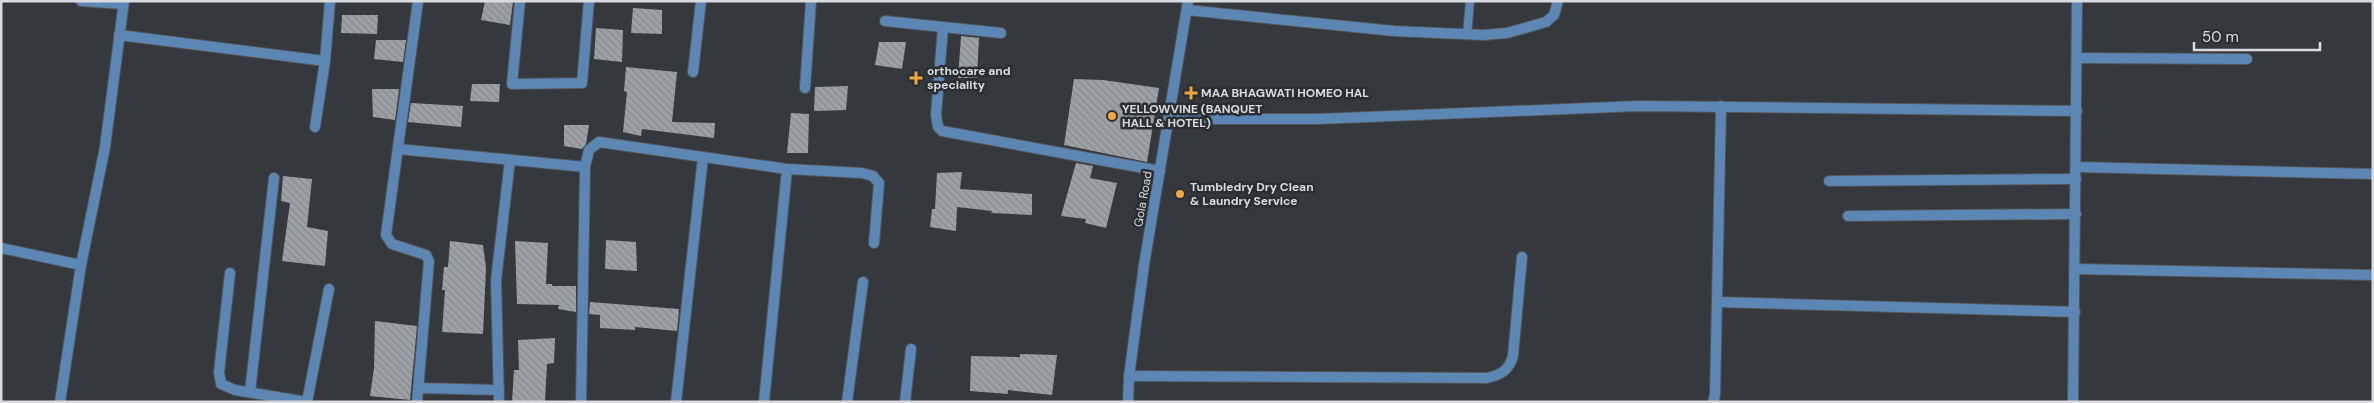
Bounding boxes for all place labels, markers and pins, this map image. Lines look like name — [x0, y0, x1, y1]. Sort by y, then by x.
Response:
place label: orthocare and speciality — [927, 63, 1011, 93]
marker: orthocare and speciality — [909, 71, 923, 85]
place label: MAA BHAGWATI HOMEO HAL — [1201, 85, 1369, 101]
marker: MAA BHAGWATI HOMEO HAL — [1185, 87, 1197, 99]
place label: YELLOWVINE (BANQUET HALL & HOTEL) — [1122, 101, 1262, 131]
marker: YELLOWVINE (BANQUET HALL & HOTEL) — [1106, 110, 1118, 122]
place label: Tumbledry Dry Clean & Laundry Service — [1190, 179, 1314, 209]
marker: Tumbledry Dry Clean & Laundry Service — [1174, 188, 1186, 200]

